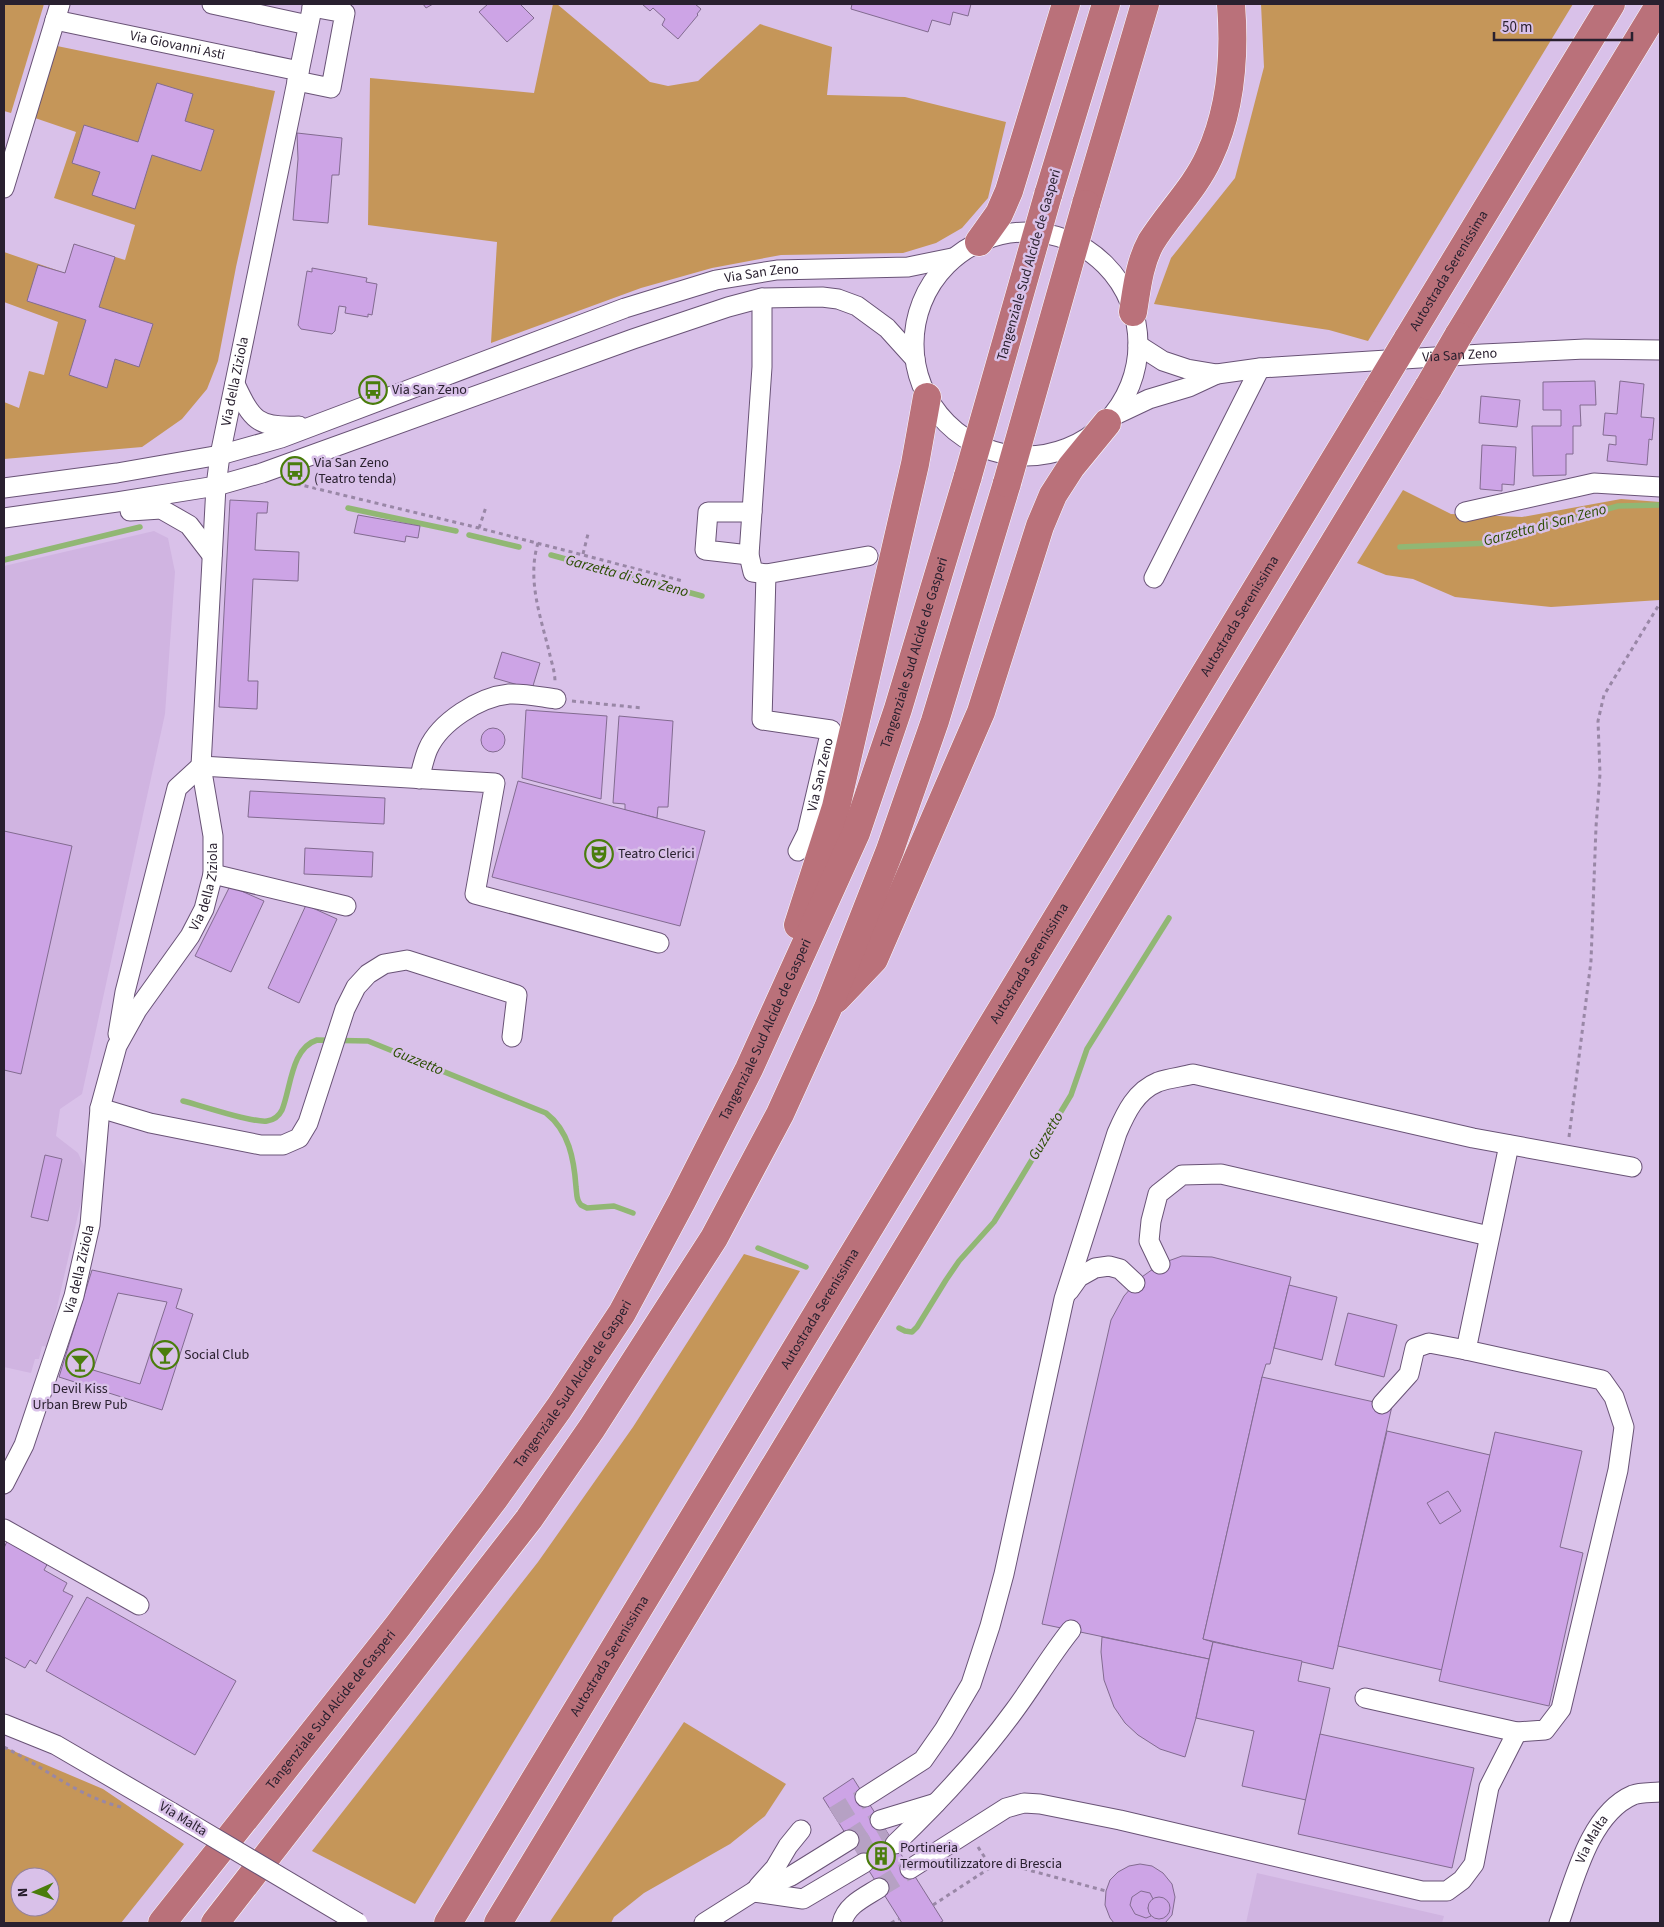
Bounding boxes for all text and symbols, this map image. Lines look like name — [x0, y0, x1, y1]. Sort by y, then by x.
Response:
scale bar — [1494, 10, 1632, 42]
text: 50 m — [1502, 17, 1532, 38]
street label: Via Giovanni Asti — [128, 26, 227, 65]
street label: Tangenziale Sud Alcide de Gasperi — [992, 167, 1066, 363]
street label: Autostrada Serenissima — [1405, 207, 1493, 335]
street label: Via San Zeno — [723, 260, 799, 288]
street label: Via della Ziziola — [216, 335, 254, 428]
street label: Via San Zeno — [1422, 343, 1498, 368]
bus stop icon: Via San Zeno — [358, 375, 388, 405]
place label: Via San Zeno — [392, 380, 467, 400]
place label: Via San Zeno (Teatro tenda) — [314, 453, 396, 489]
bus stop icon: Via San Zeno (Teatro tenda) — [280, 456, 310, 486]
water label: Garzetta di San Zeno — [1481, 498, 1609, 552]
water label: Garzetta di San Zeno — [563, 549, 691, 603]
street label: Autostrada Serenissima — [1195, 552, 1284, 680]
street label: Tangenziale Sud Alcide de Gasperi — [875, 555, 953, 751]
street label: Via San Zeno — [802, 736, 839, 814]
theatre icon: Teatro Clerici — [584, 839, 614, 869]
street label: Via della Ziziola — [184, 843, 223, 935]
place label: Teatro Clerici — [618, 844, 695, 864]
street label: Autostrada Serenissima — [985, 899, 1074, 1028]
street label: Tangenziale Sud Alcide de Gasperi — [714, 936, 817, 1124]
water label: Guzzetto — [389, 1041, 447, 1081]
water label: Guzzetto — [1023, 1108, 1069, 1164]
street label: Via della Ziziola — [59, 1223, 100, 1317]
street label: Autostrada Serenissima — [776, 1245, 864, 1373]
street label: Tangenziale Sud Alcide de Gasperi — [509, 1297, 637, 1472]
bar icon: Social Club — [150, 1340, 180, 1370]
place label: Social Club — [184, 1345, 249, 1365]
bar icon: Devil Kiss Urban Brew Pub — [65, 1348, 95, 1378]
place label: Devil Kiss Urban Brew Pub — [32, 1379, 128, 1415]
street label: Autostrada Serenissima — [565, 1592, 654, 1720]
street label: Tangenziale Sud Alcide de Gasperi — [261, 1626, 401, 1794]
street label: Via Malta — [155, 1797, 211, 1841]
street label: Via Malta — [1571, 1811, 1613, 1867]
place label: Portineria Termoutilizzatore di Brescia — [900, 1838, 1062, 1874]
building icon: Portineria Termoutilizzatore di Brescia — [866, 1841, 896, 1871]
north arrow — [10, 1867, 60, 1917]
text: N — [13, 1887, 33, 1897]

